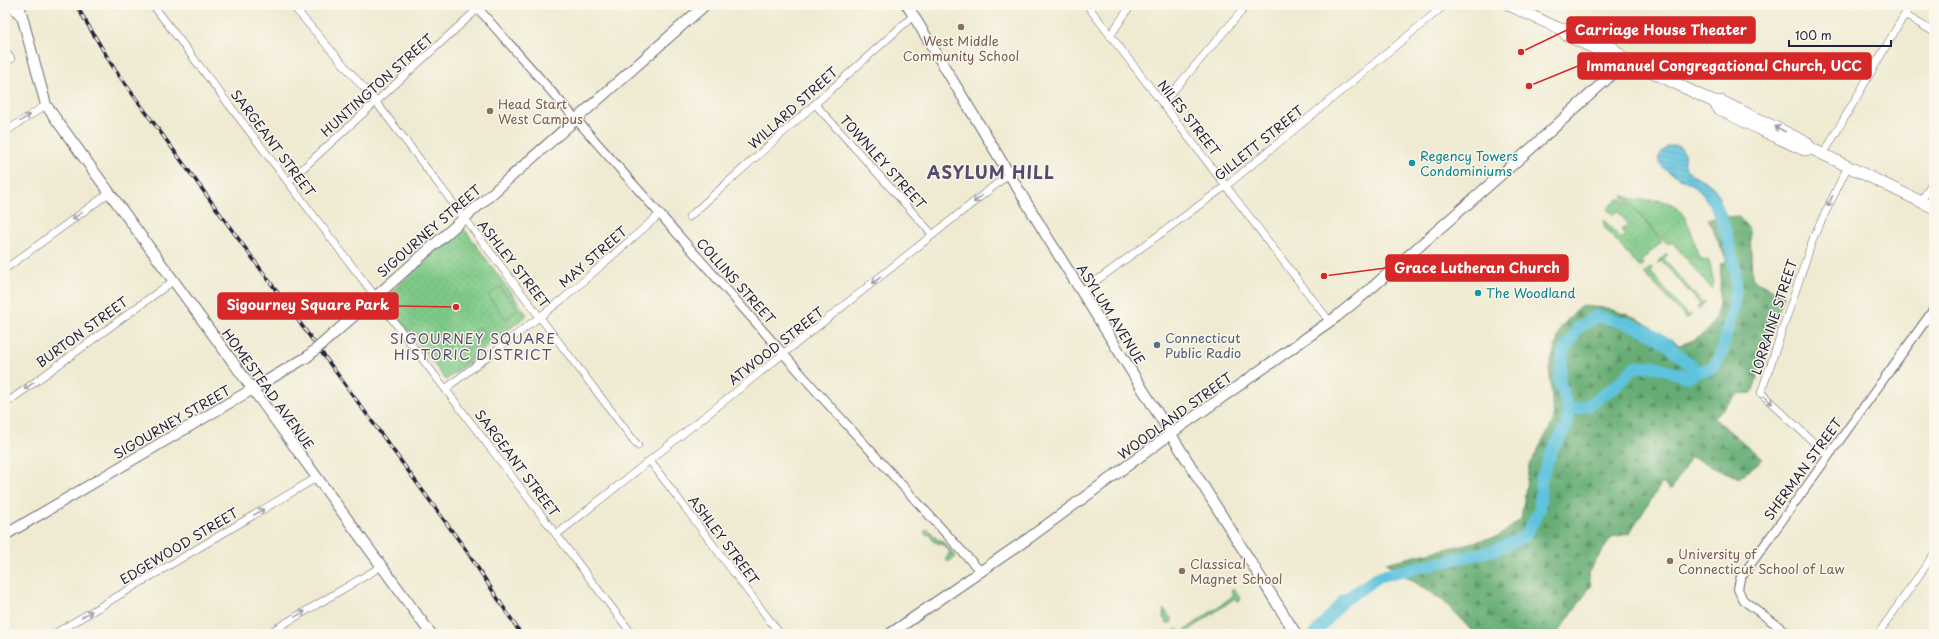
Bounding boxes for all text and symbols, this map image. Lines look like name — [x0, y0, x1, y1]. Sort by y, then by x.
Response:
callout: Carriage House Theater — [1567, 17, 1755, 43]
text: Carriage House Theater — [1575, 19, 1748, 40]
marker: West Middle Community School — [956, 22, 966, 32]
scale bar — [1789, 22, 1891, 48]
text: 100 m — [1795, 26, 1832, 44]
street label: HUNTINGTON STREET — [316, 29, 437, 140]
place label: West Middle Community School — [903, 31, 1019, 65]
callout: Immanuel Congregational Church, UCC — [1578, 53, 1871, 79]
text: Immanuel Congregational Church, UCC — [1586, 55, 1862, 76]
street label: WILLARD STREET — [744, 62, 842, 153]
street label: NILES STREET — [1154, 76, 1225, 160]
street label: SARGEANT STREET — [227, 85, 320, 200]
place label: Head Start West Campus — [498, 94, 583, 128]
street label: GILLETT STREET — [1210, 101, 1307, 184]
marker: Head Start West Campus — [485, 106, 495, 116]
street label: TOWNLEY STREET — [836, 111, 931, 213]
one-way arrow — [19, 114, 30, 122]
one-way arrow — [1774, 125, 1786, 132]
place label: Regency Towers Condominiums — [1420, 146, 1518, 180]
marker: Regency Towers Condominiums — [1407, 158, 1417, 168]
district label: ASYLUM HILL — [927, 159, 1055, 185]
street label: SIGOURNEY STREET — [372, 180, 485, 281]
one-way arrow — [973, 194, 984, 203]
one-way arrow — [1826, 195, 1833, 207]
one-way arrow — [72, 212, 83, 220]
street label: ASHLEY STREET — [474, 216, 555, 312]
street label: MAY STREET — [555, 222, 631, 292]
street label: COLLINS STREET — [693, 234, 780, 328]
callout: Grace Lutheran Church — [1386, 255, 1568, 281]
street label: LORRAINE STREET — [1746, 256, 1801, 377]
text: Grace Lutheran Church — [1394, 257, 1560, 278]
street label: ASYLUM AVENUE — [1073, 260, 1150, 367]
one-way arrow — [872, 276, 883, 285]
place label: The Woodland — [1486, 283, 1576, 302]
marker: The Woodland — [1473, 288, 1483, 298]
street label: BURTON STREET — [32, 292, 132, 371]
callout: Sigourney Square Park — [218, 293, 398, 319]
text: Sigourney Square Park — [227, 294, 390, 315]
street label: ATWOOD STREET — [724, 302, 827, 389]
street label: HOMESTEAD AVENUE — [218, 324, 319, 453]
district label: SIGOURNEY SQUARE HISTORIC DISTRICT — [390, 328, 556, 365]
place label: Connecticut Public Radio — [1165, 328, 1241, 362]
marker: Connecticut Public Radio — [1152, 340, 1162, 350]
street label: WOODLAND STREET — [1114, 368, 1236, 464]
street label: SIGOURNEY STREET — [110, 380, 234, 463]
one-way arrow — [23, 382, 34, 391]
one-way arrow — [1763, 395, 1773, 405]
street label: SARGEANT STREET — [471, 405, 564, 520]
street label: SHERMAN STREET — [1759, 414, 1846, 524]
street label: ASHLEY STREET — [685, 491, 764, 588]
street label: EDGEWOOD STREET — [116, 503, 241, 588]
one-way arrow — [253, 507, 265, 515]
place label: University of Connecticut School of Law — [1678, 544, 1844, 578]
place label: Classical Magnet School — [1190, 554, 1283, 588]
marker: University of Connecticut School of Law — [1665, 556, 1675, 566]
marker: Classical Magnet School — [1177, 566, 1187, 576]
one-way arrow — [81, 610, 92, 618]
one-way arrow — [294, 610, 306, 618]

